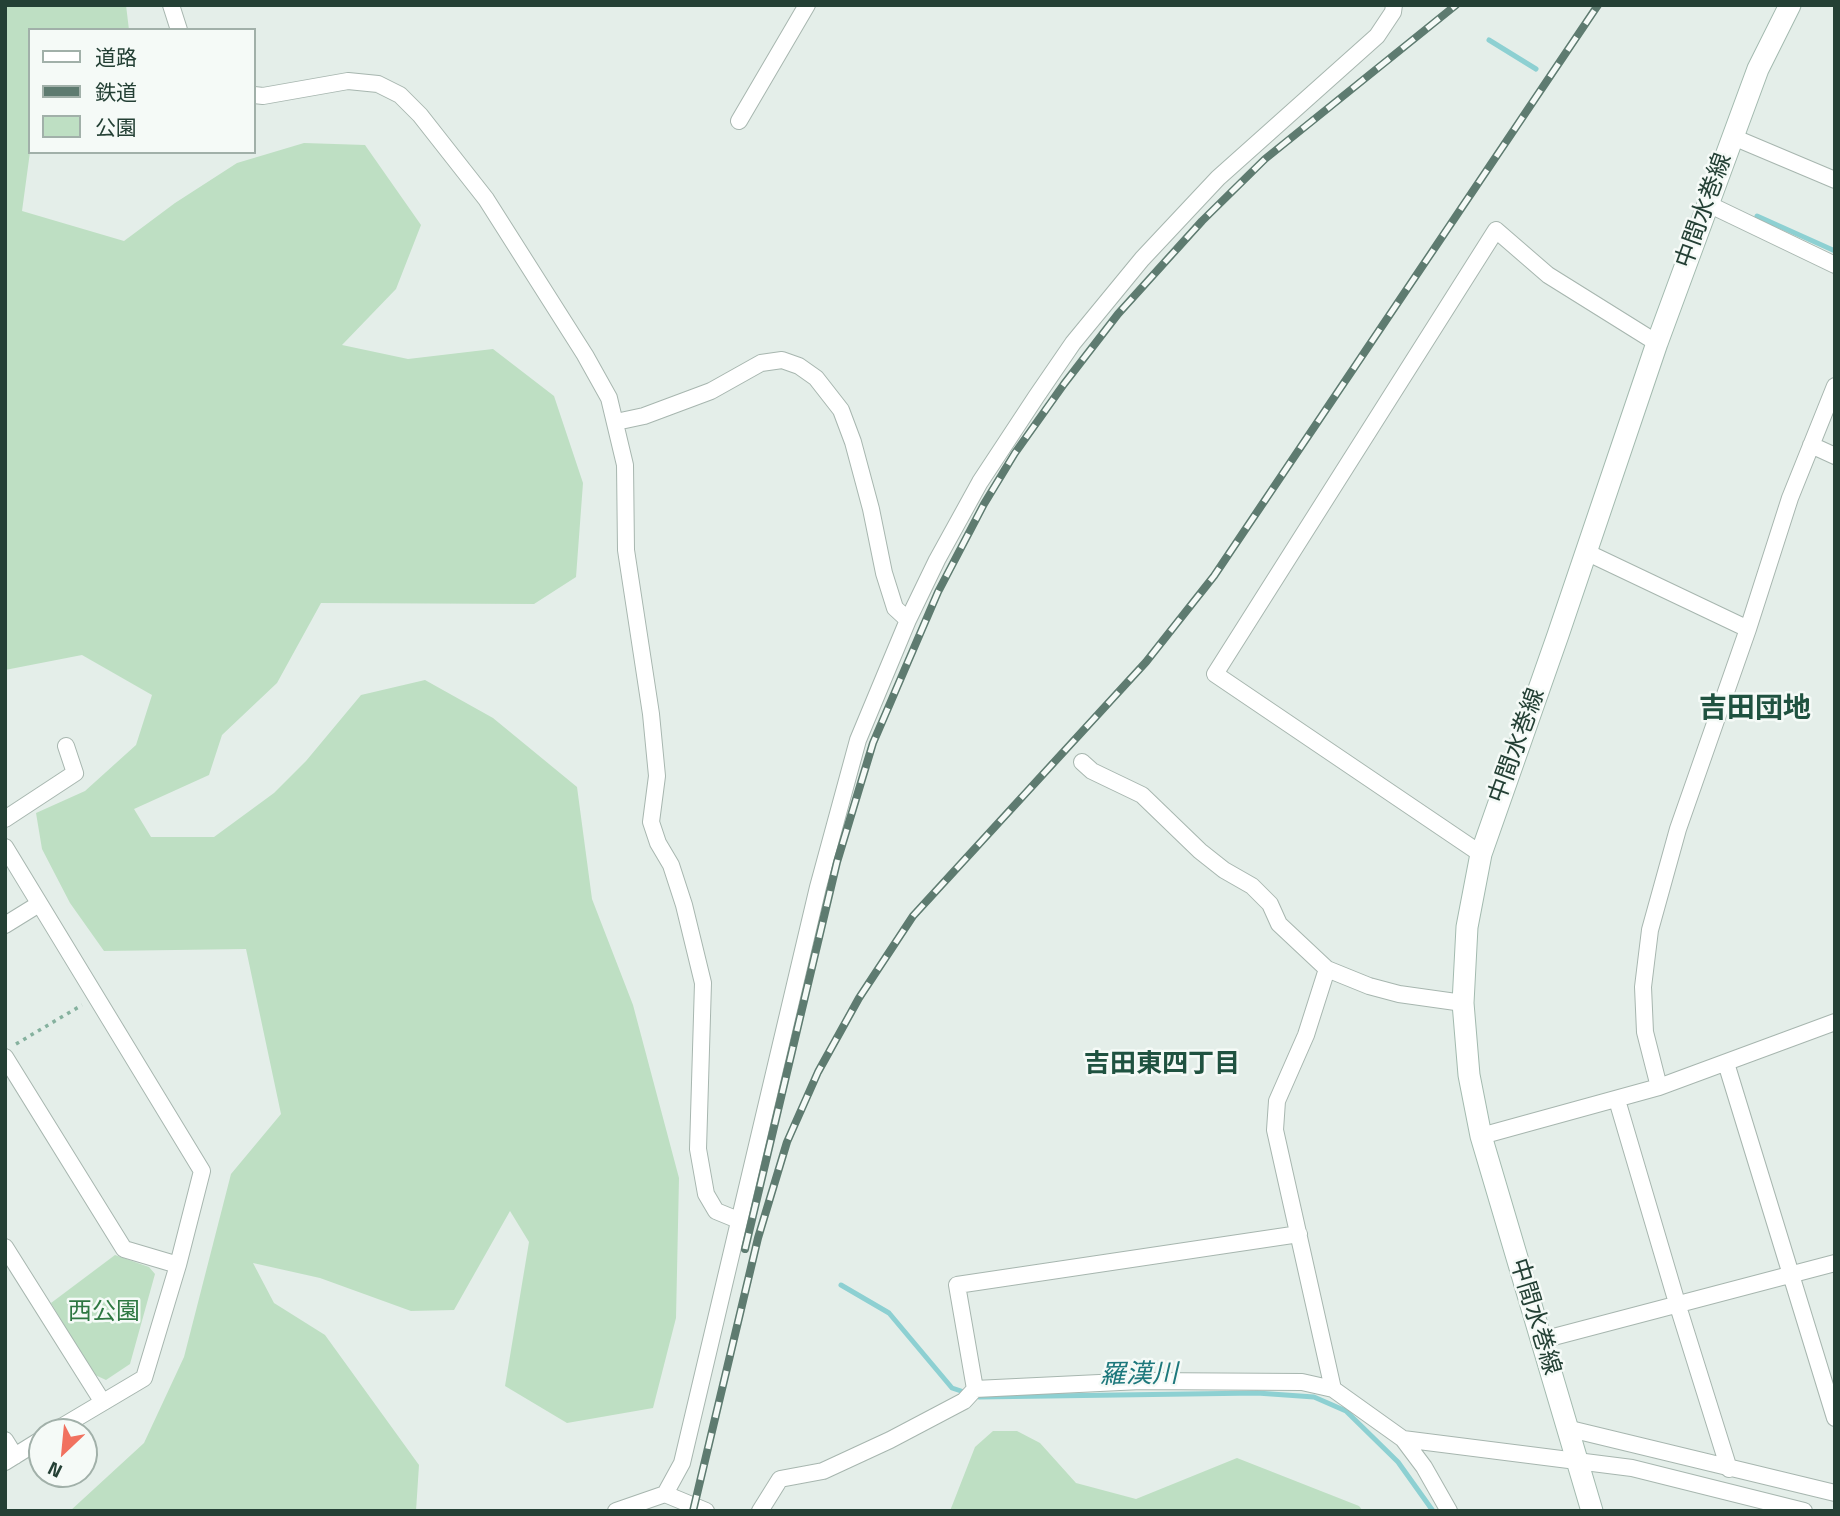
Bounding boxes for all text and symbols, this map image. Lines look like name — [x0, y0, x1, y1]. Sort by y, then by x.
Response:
legend — [28, 28, 256, 154]
text: 道路 — [95, 41, 137, 73]
text: 鉄道 — [95, 76, 137, 108]
text: 公園 — [95, 111, 137, 143]
street label: 中間水巻線 — [1671, 150, 1739, 272]
street label: 中間水巻線 — [1484, 685, 1552, 807]
district label: 吉田団地 — [1699, 693, 1811, 727]
district label: 吉田東四丁目 — [1084, 1050, 1240, 1082]
street label: 中間水巻線 — [1503, 1255, 1565, 1379]
park label: 西公園 — [68, 1299, 140, 1327]
water label: 羅漢川 — [1100, 1360, 1178, 1392]
north arrow — [28, 1418, 98, 1488]
text: N — [42, 1455, 67, 1486]

